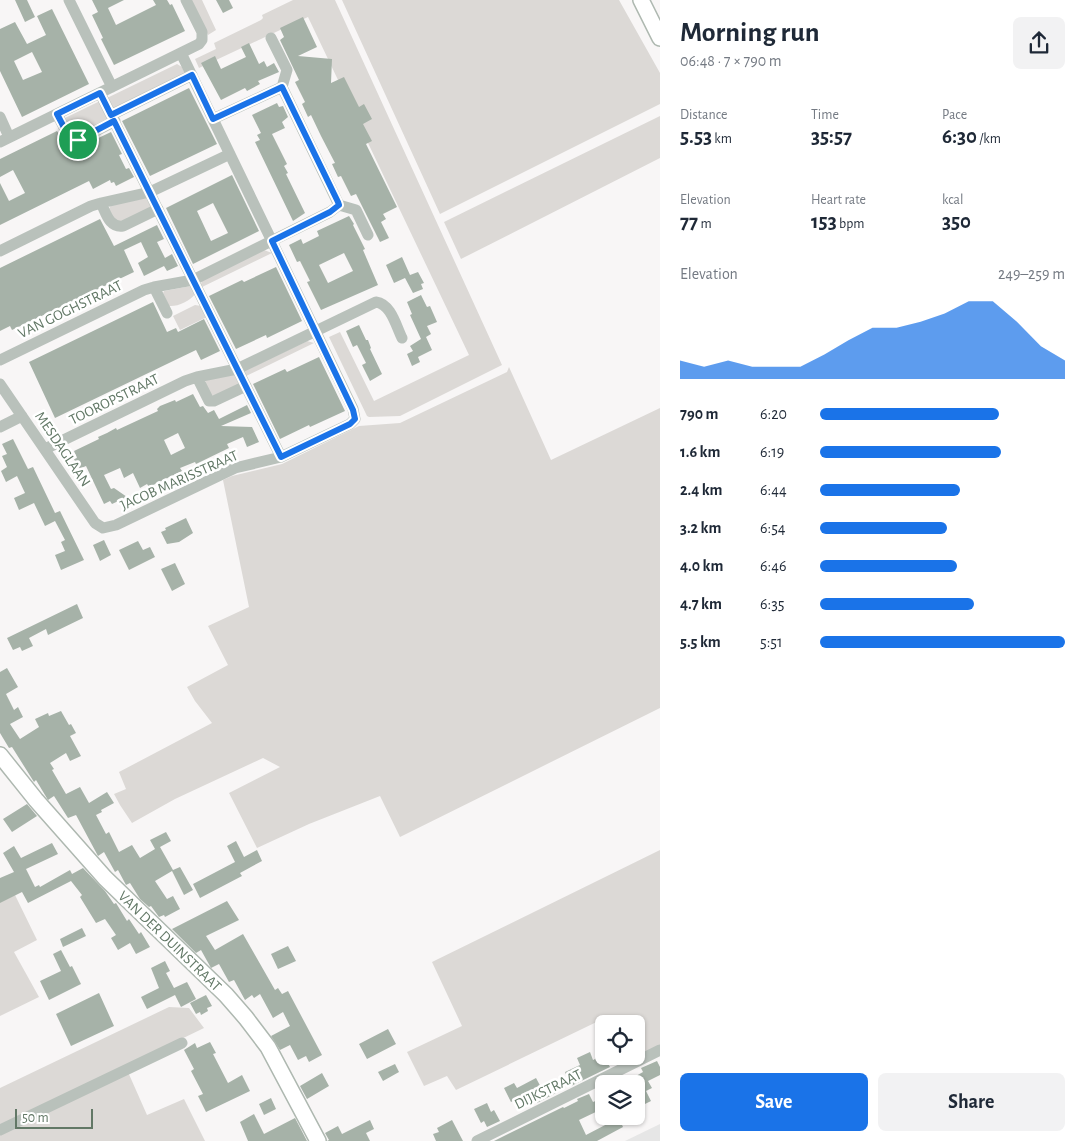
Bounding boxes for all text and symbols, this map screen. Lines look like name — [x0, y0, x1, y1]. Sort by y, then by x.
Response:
button: share — [1013, 17, 1065, 69]
text: Morning run — [680, 19, 820, 47]
text: 06:48 · 7 × 790 m — [680, 53, 782, 69]
text: Distance — [680, 108, 727, 122]
text: Time — [811, 108, 839, 122]
text: Pace — [942, 108, 967, 122]
pin — [57, 119, 99, 161]
icon: arrive — [64, 126, 92, 154]
text: 5.53 — [680, 126, 712, 147]
text: 35:57 — [811, 126, 852, 147]
text: 6:30 — [942, 126, 977, 147]
text: km — [712, 132, 732, 146]
text: /km — [977, 132, 1001, 146]
text: Elevation — [680, 193, 731, 207]
text: Heart rate — [811, 193, 866, 207]
text: kcal — [942, 193, 963, 207]
text: 77 — [680, 211, 698, 232]
text: 153 — [811, 211, 837, 232]
text: 350 — [942, 211, 971, 232]
text: m — [698, 217, 712, 231]
text: bpm — [837, 217, 864, 231]
text: Elevation — [680, 266, 738, 282]
text: 249–259 m — [998, 266, 1065, 282]
street label: VAN GOGHSTRAAT — [16, 278, 125, 341]
street label: TOOROPSTRAAT — [67, 371, 162, 428]
text: 790 m — [680, 406, 718, 422]
text: 6:20 — [760, 406, 787, 422]
street label: MESDAGLAAN — [32, 409, 93, 490]
text: 1.6 km — [680, 444, 720, 460]
text: 6:19 — [760, 444, 784, 460]
street label: JACOB MARISSTRAAT — [118, 447, 241, 513]
text: 2.4 km — [680, 482, 723, 498]
text: 6:44 — [760, 482, 787, 498]
text: 3.2 km — [680, 520, 721, 536]
text: 6:54 — [760, 520, 786, 536]
text: 4.0 km — [680, 558, 723, 574]
text: 6:46 — [760, 558, 786, 574]
text: 4.7 km — [680, 596, 722, 612]
text: 6:35 — [760, 596, 784, 612]
text: 5.5 km — [680, 634, 721, 650]
text: 5:51 — [760, 634, 783, 650]
street label: VAN DER DUINSTRAAT — [115, 888, 225, 995]
map controls — [595, 1015, 645, 1125]
button: locate — [595, 1015, 645, 1065]
street label: DIJKSTRAAT — [512, 1066, 585, 1112]
button: Save — [680, 1073, 868, 1131]
button: Share — [878, 1073, 1065, 1131]
button: layers — [595, 1075, 645, 1125]
scale bar — [15, 1106, 92, 1129]
text: 50 m — [22, 1111, 49, 1125]

